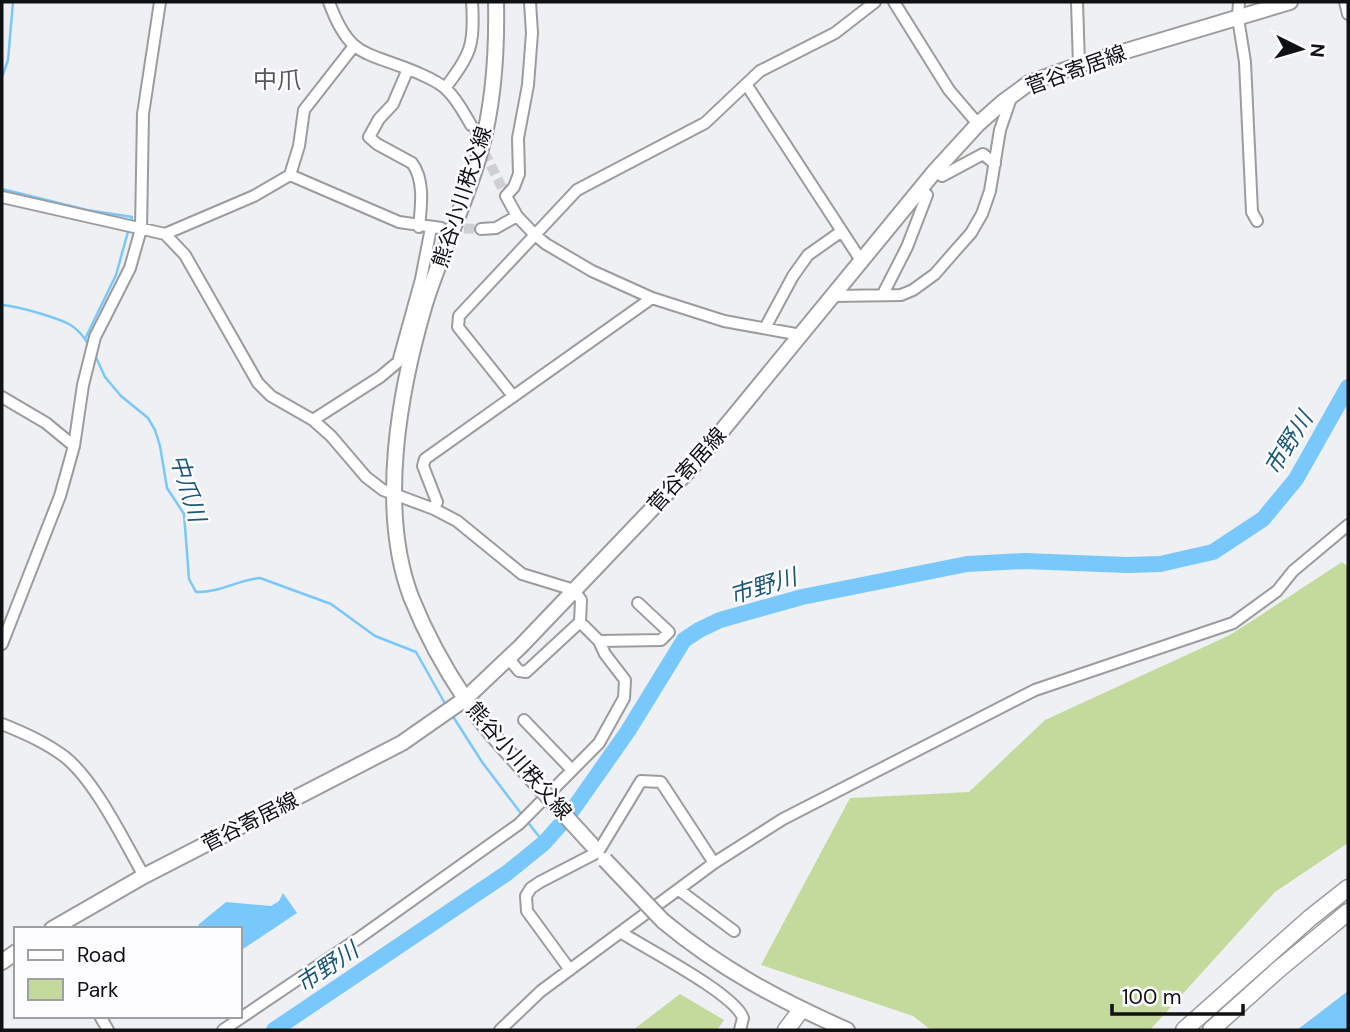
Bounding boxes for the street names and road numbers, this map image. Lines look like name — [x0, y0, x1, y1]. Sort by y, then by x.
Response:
street label: 菅谷寄居線 — [1022, 39, 1130, 101]
street label: 熊谷小川秩父線 — [426, 123, 498, 271]
street label: 菅谷寄居線 — [641, 422, 733, 518]
street label: 熊谷小川秩父線 — [460, 696, 578, 826]
street label: 菅谷寄居線 — [197, 786, 303, 858]

